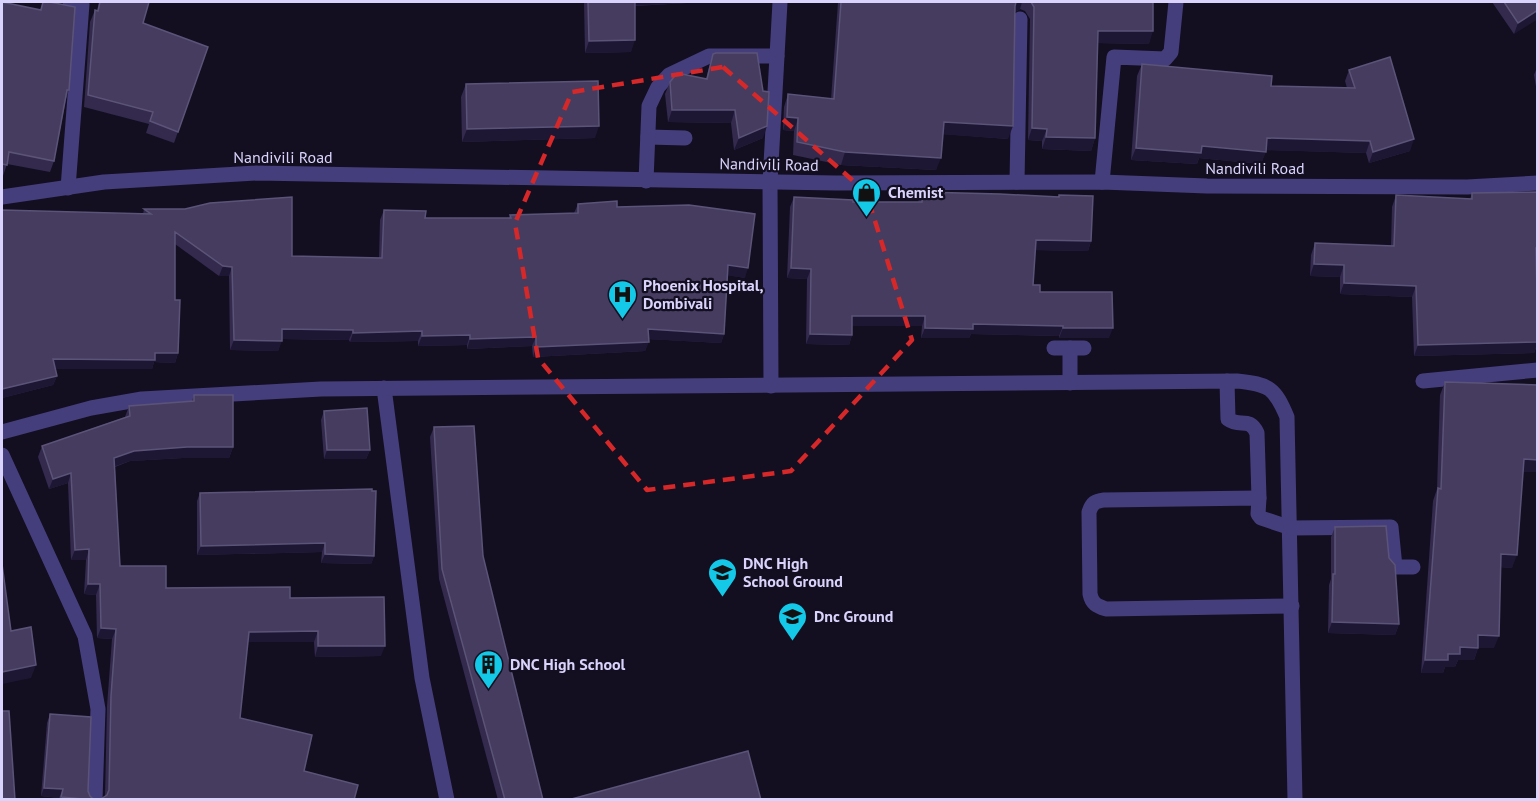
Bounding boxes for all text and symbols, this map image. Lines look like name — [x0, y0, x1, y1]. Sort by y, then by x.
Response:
street label: Nandivili Road — [233, 147, 333, 167]
street label: Nandivili Road — [719, 153, 819, 175]
street label: Nandivili Road — [1205, 158, 1305, 178]
shop icon: Chemist — [851, 176, 883, 218]
place label: Chemist — [888, 182, 944, 202]
place label: Phoenix Hospital, Dombivali — [643, 275, 764, 313]
hospital icon: Phoenix Hospital, Dombivali — [606, 278, 638, 320]
place label: DNC High School Ground — [743, 553, 843, 591]
school or university icon: DNC High School Ground — [706, 556, 738, 598]
school or university icon: Dnc Ground — [777, 600, 809, 642]
place label: Dnc Ground — [814, 606, 893, 626]
building icon: DNC High School — [473, 648, 505, 690]
place label: DNC High School — [510, 654, 626, 674]

